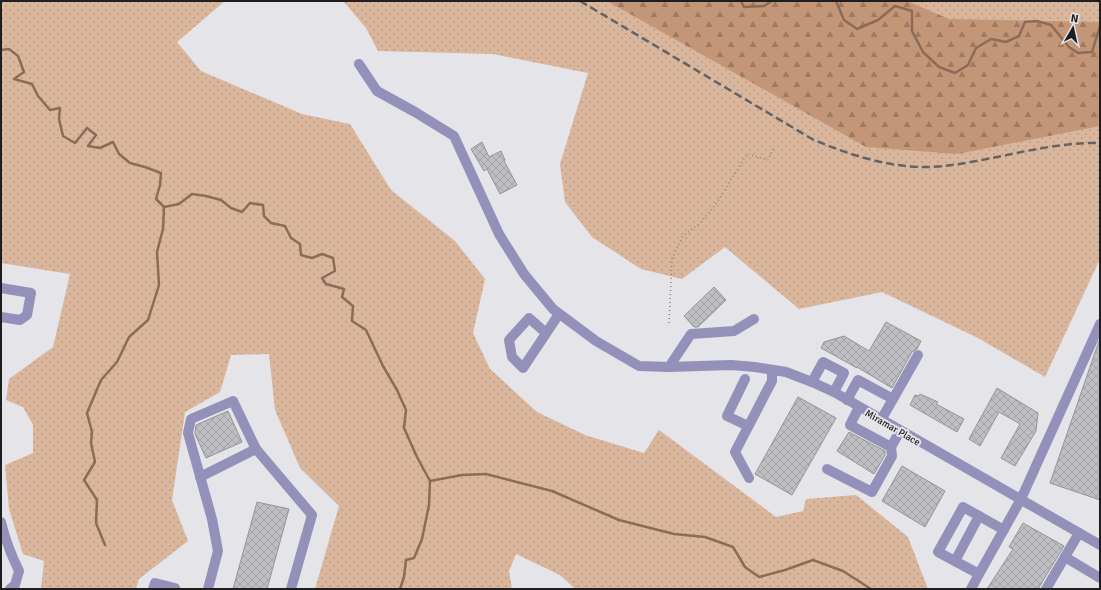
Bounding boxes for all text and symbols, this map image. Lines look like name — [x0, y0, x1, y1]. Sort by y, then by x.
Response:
north arrow — [1053, 8, 1093, 48]
text: N — [1070, 12, 1079, 26]
street label: Miramar Place — [863, 407, 922, 448]

